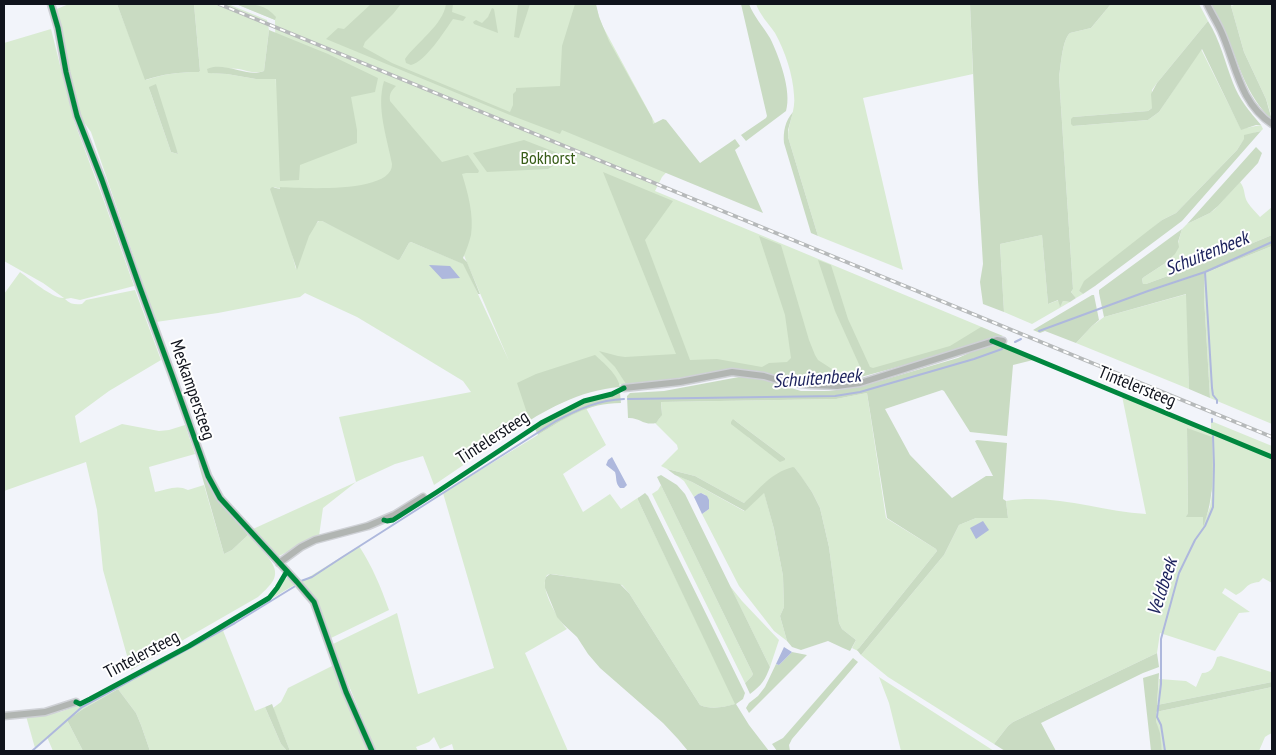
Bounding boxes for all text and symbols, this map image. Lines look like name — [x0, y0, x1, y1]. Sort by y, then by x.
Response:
park label: Bokhorst — [521, 148, 575, 170]
water label: Schuitenbeek — [1162, 227, 1252, 281]
street label: Meskampersteeg — [165, 337, 219, 443]
street label: Tintelersteeg — [1095, 362, 1179, 412]
water label: Schuitenbeek — [772, 365, 862, 393]
street label: Tintelersteeg — [453, 407, 533, 469]
water label: Veldbeek — [1143, 555, 1183, 619]
street label: Tintelersteeg — [101, 626, 183, 684]

